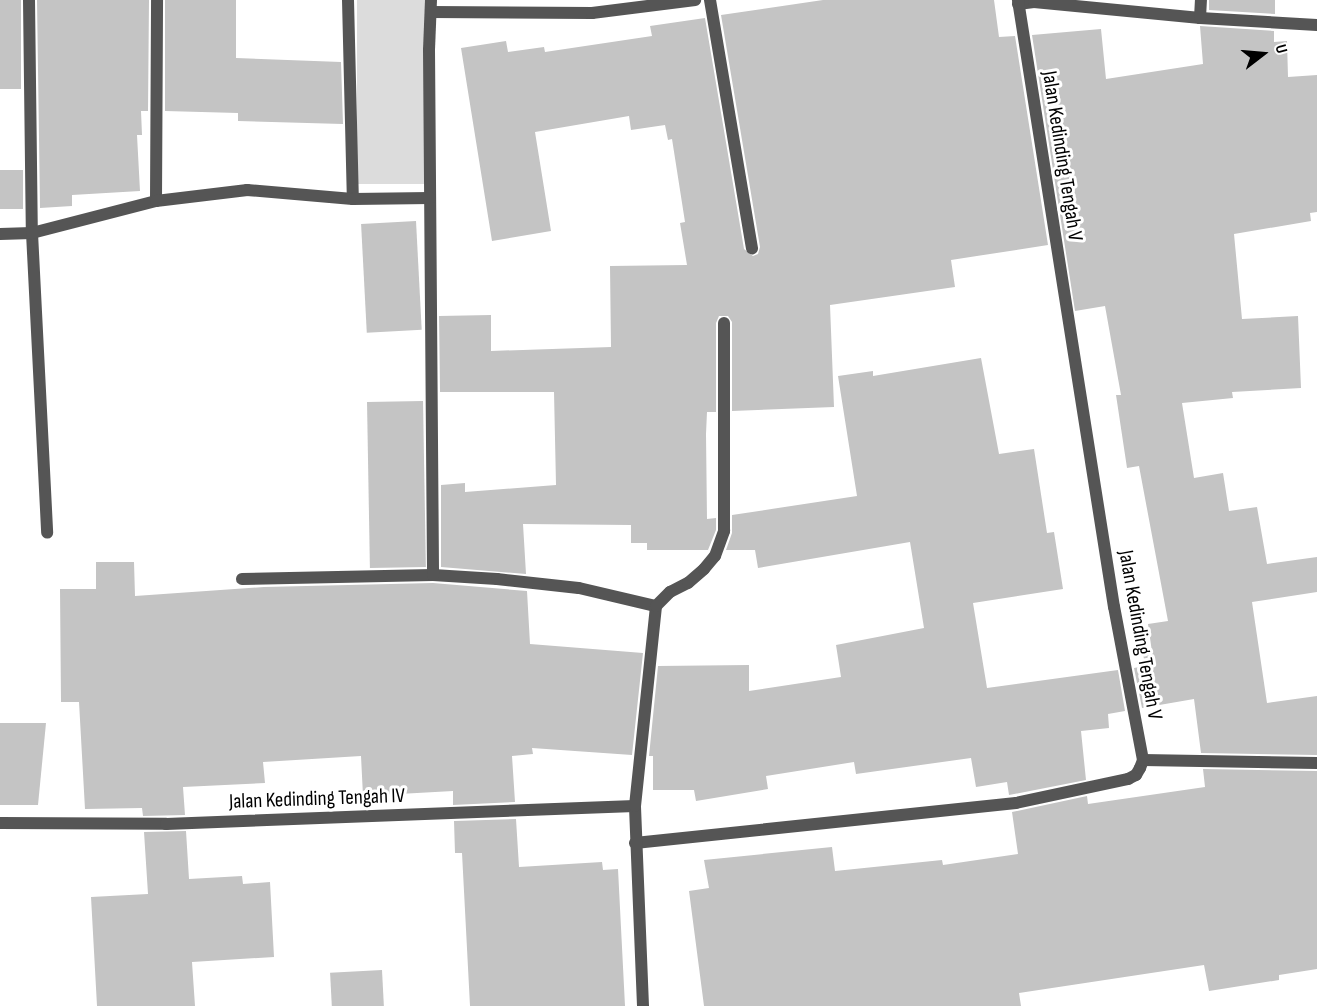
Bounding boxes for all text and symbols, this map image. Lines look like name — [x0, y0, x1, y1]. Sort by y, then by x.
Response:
north arrow — [1233, 24, 1293, 84]
text: U — [1271, 42, 1291, 56]
street label: Jalan Kedinding Tengah V — [1036, 69, 1088, 243]
street label: Jalan Kedinding Tengah V — [1113, 548, 1167, 722]
street label: Jalan Kedinding Tengah IV — [229, 783, 405, 815]

